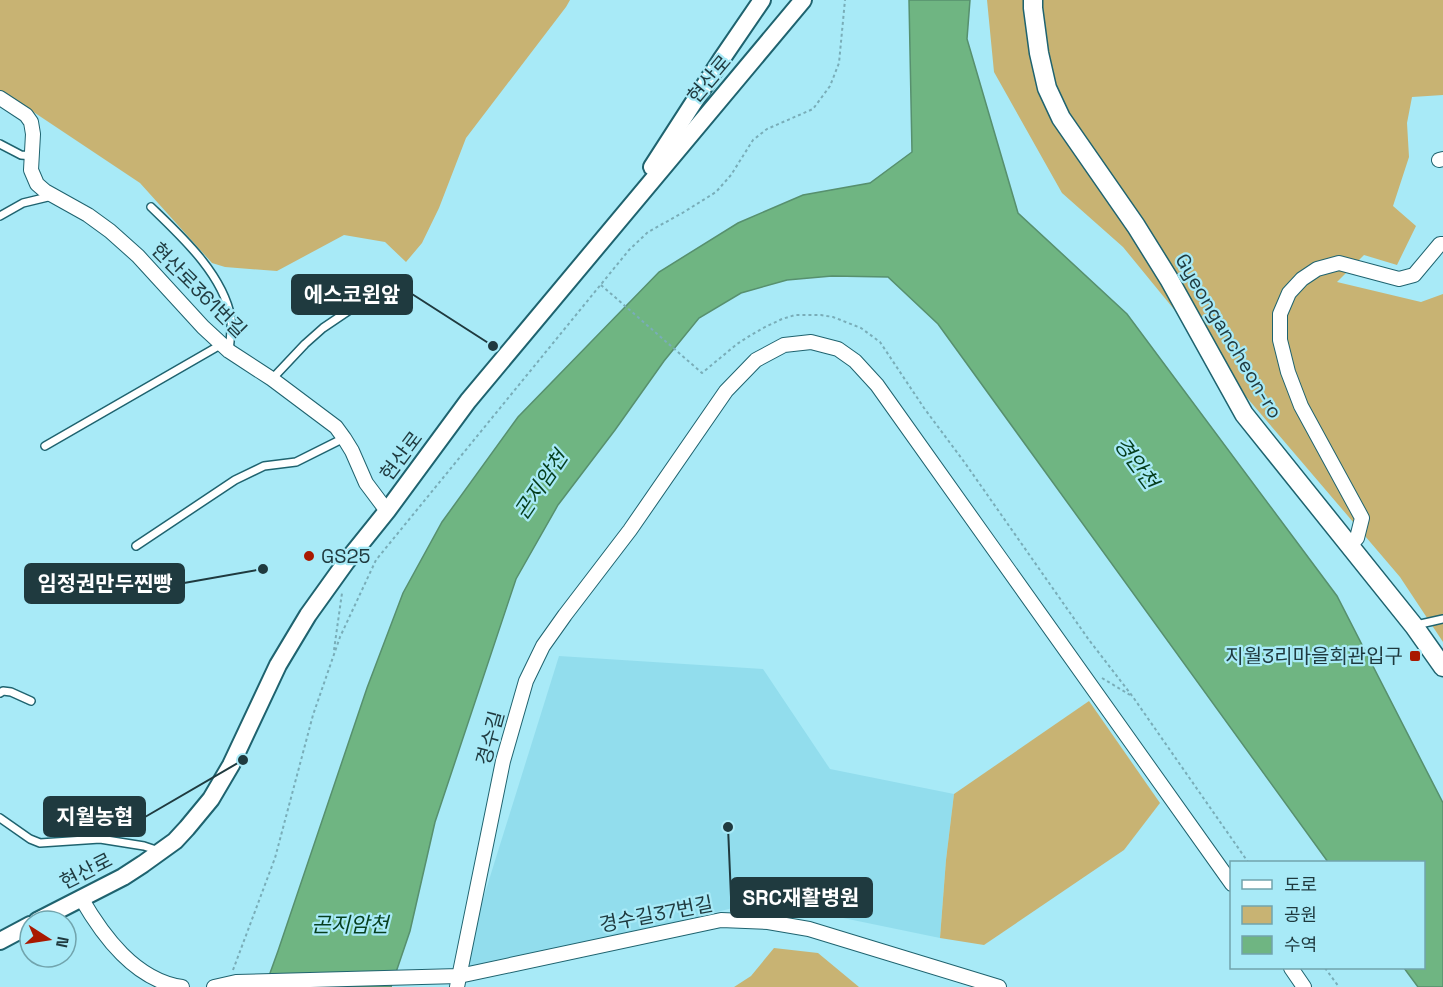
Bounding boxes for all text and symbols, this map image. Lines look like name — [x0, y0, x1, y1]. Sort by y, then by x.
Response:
street label: 현산로 — [681, 49, 737, 109]
street label: 현산로361번길 — [146, 237, 252, 343]
street label: Gyeongancheon-ro — [1169, 249, 1289, 423]
callout: 에스코윈앞 — [292, 275, 412, 314]
text: 에스코윈앞 — [304, 281, 400, 308]
street label: 현산로 — [374, 426, 428, 486]
water label: 경안천 — [1108, 431, 1166, 496]
water label: 곤지암천 — [508, 443, 575, 524]
place label: GS25 — [321, 543, 371, 569]
marker: GS25 — [302, 549, 316, 563]
callout: 임정권만두찐빵 — [25, 564, 184, 603]
text: 임정권만두찐빵 — [37, 570, 173, 597]
place label: 지월3리마을회관입구 — [1225, 643, 1403, 669]
marker: 지월3리마을회관입구 — [1408, 649, 1422, 663]
street label: 경수길 — [470, 708, 510, 768]
callout: 지월농협 — [44, 797, 145, 836]
text: 지월농협 — [56, 803, 134, 830]
street label: 현산로 — [56, 847, 116, 895]
legend — [1230, 861, 1425, 969]
text: 도로 — [1284, 873, 1317, 896]
callout: SRC재활병원 — [731, 878, 872, 917]
text: SRC재활병원 — [743, 884, 859, 911]
street label: 경수길37번길 — [597, 890, 715, 938]
text: 공원 — [1284, 903, 1317, 926]
north arrow — [18, 909, 78, 969]
water label: 곤지암천 — [311, 911, 391, 938]
text: 수역 — [1284, 933, 1317, 956]
text: N — [51, 935, 74, 949]

